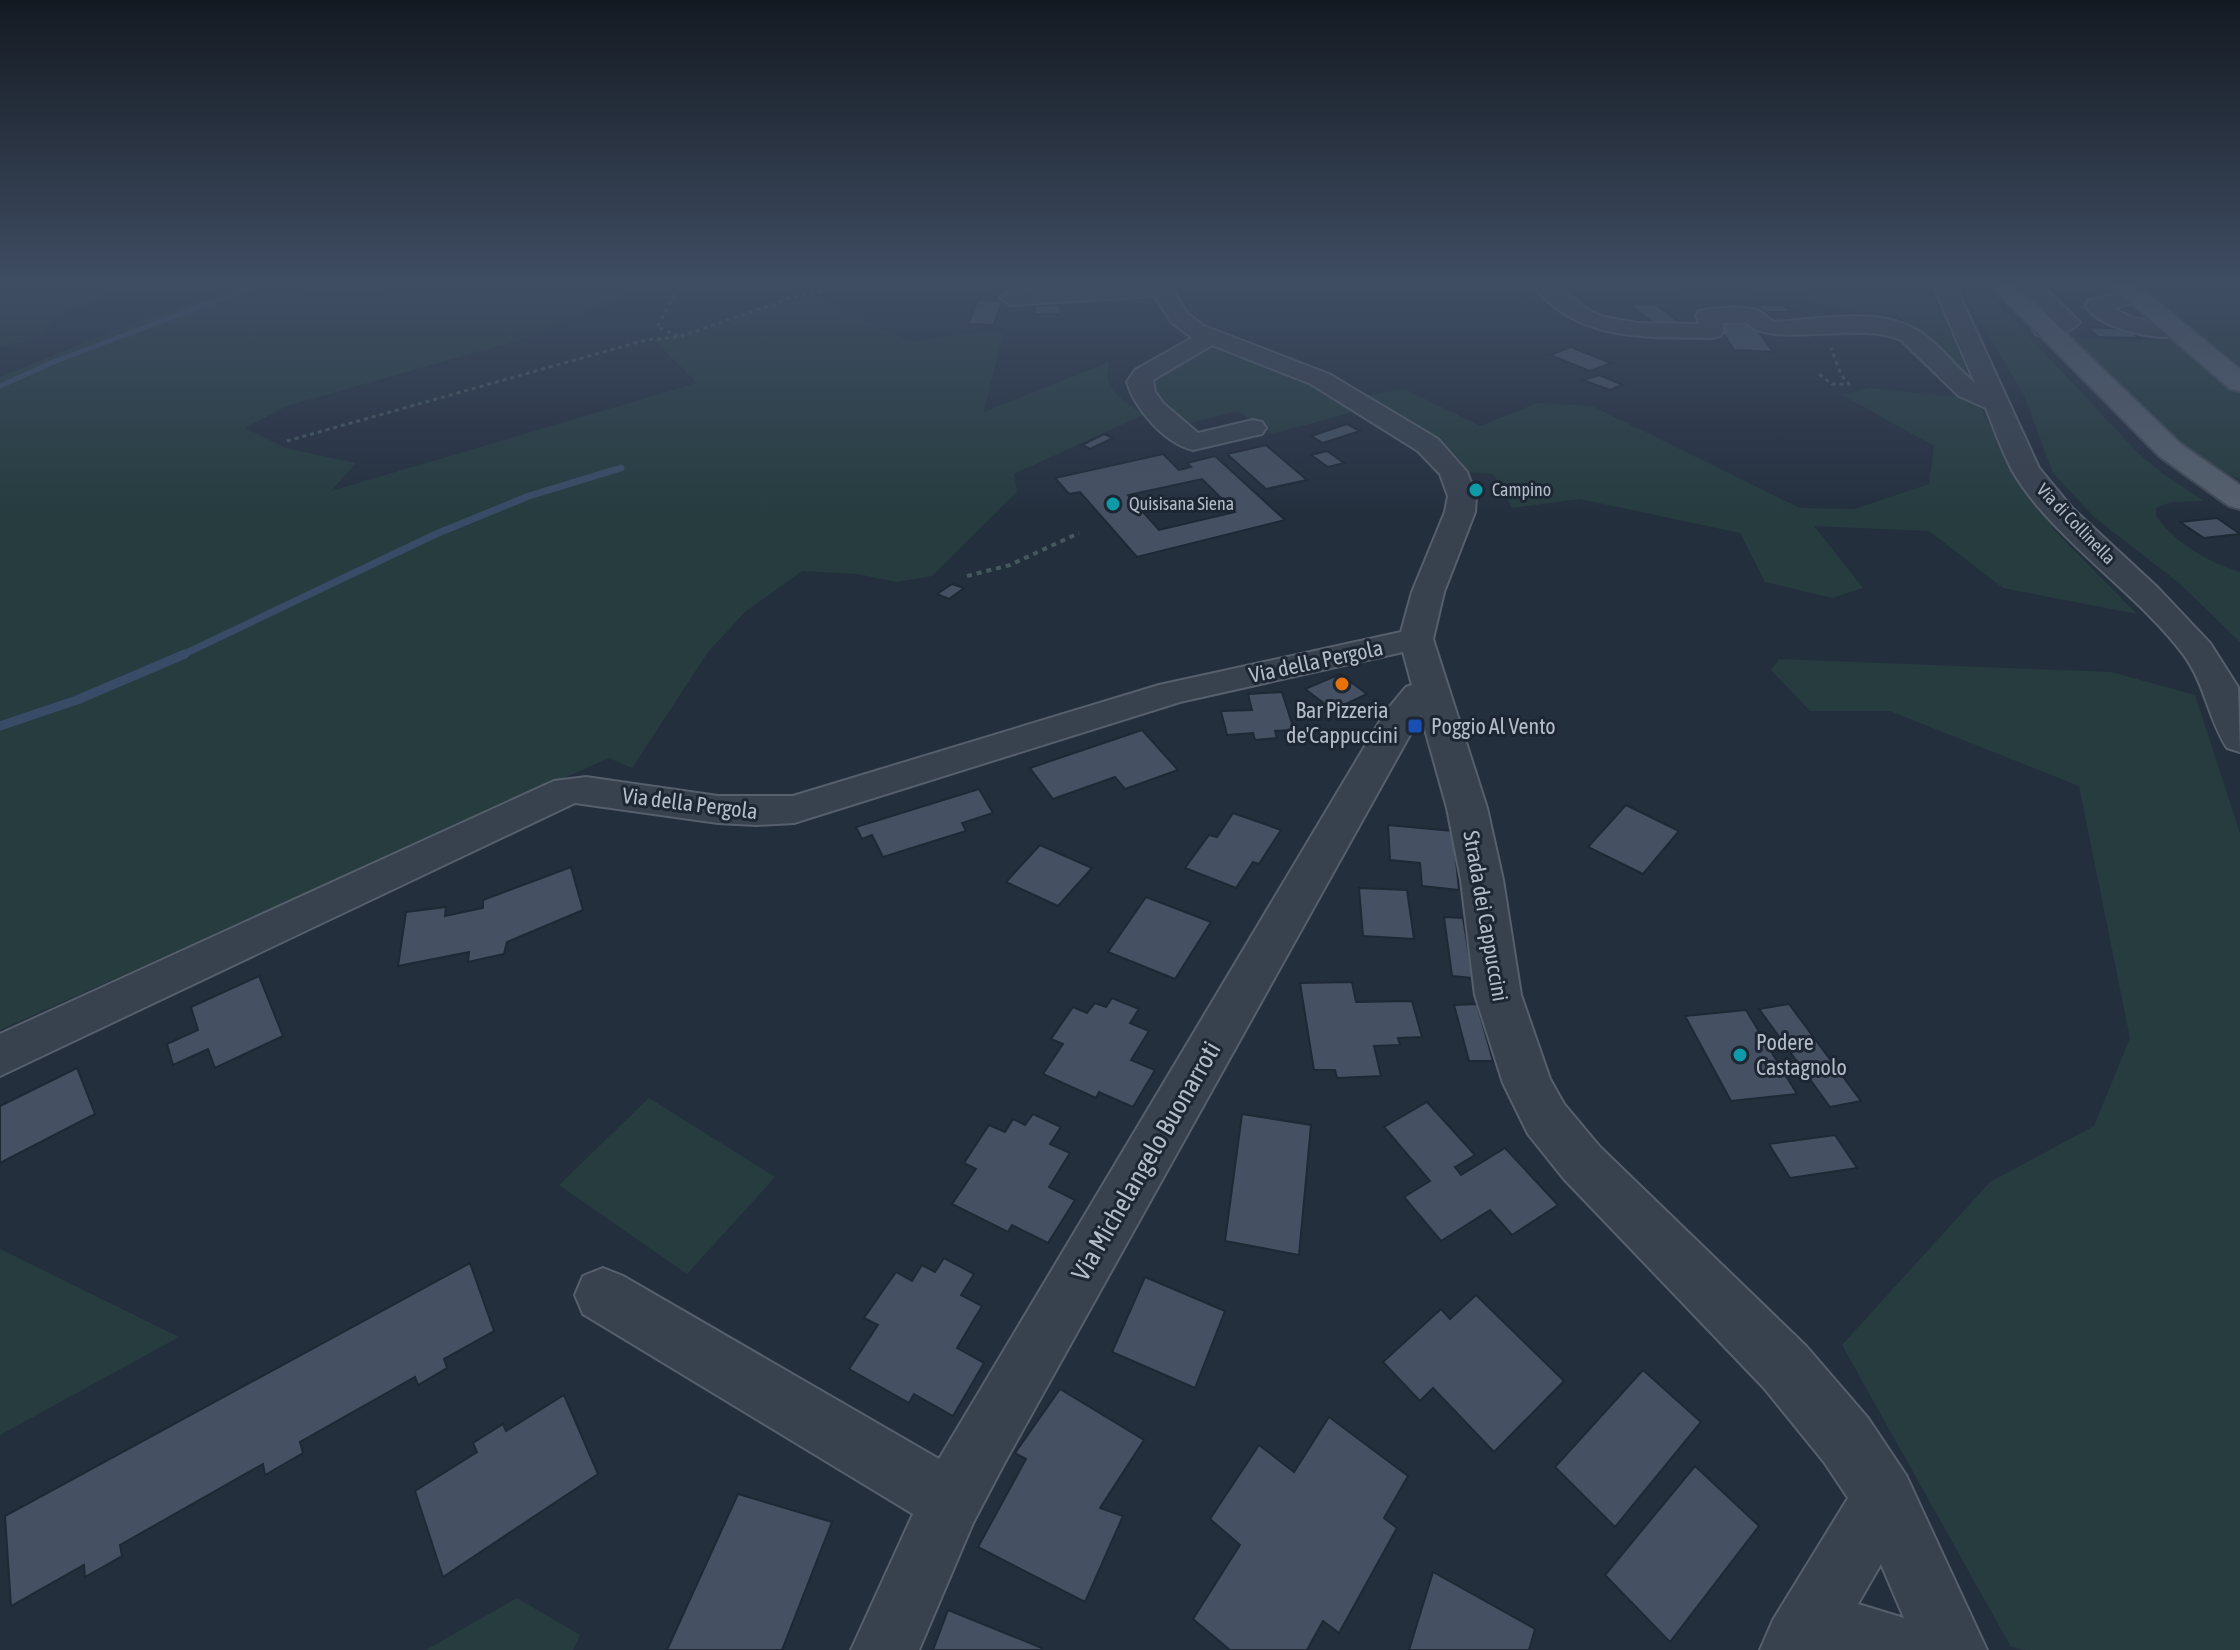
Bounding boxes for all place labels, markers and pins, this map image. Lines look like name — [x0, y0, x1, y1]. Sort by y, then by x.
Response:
place label: Campino — [1492, 479, 1551, 500]
marker: Campino — [1467, 481, 1485, 499]
place label: Quisisana Siena — [1129, 493, 1234, 514]
marker: Quisisana Siena — [1104, 495, 1122, 513]
marker: Bar Pizzeria de'Cappuccini — [1333, 675, 1351, 693]
place label: Bar Pizzeria de'Cappuccini — [1286, 697, 1398, 748]
place label: Poggio Al Vento — [1431, 713, 1556, 739]
marker: Poggio Al Vento — [1406, 717, 1424, 735]
place label: Podere Castagnolo — [1756, 1029, 1847, 1080]
marker: Podere Castagnolo — [1731, 1046, 1749, 1064]

